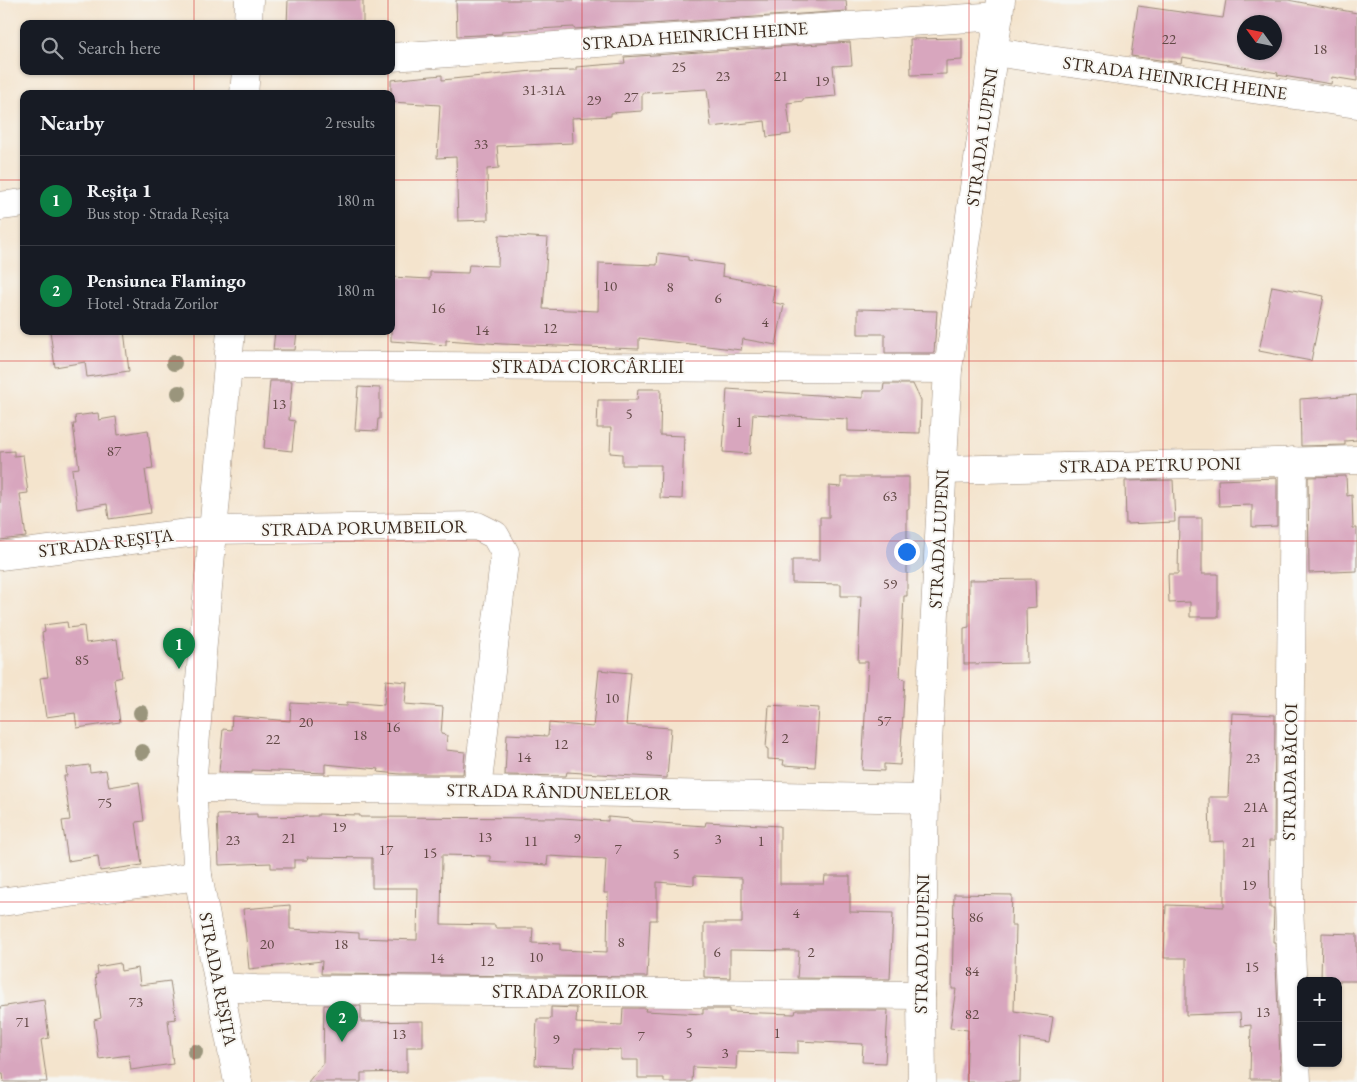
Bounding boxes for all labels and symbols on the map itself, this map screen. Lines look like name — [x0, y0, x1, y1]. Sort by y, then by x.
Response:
north arrow — [1237, 15, 1282, 60]
street label: STRADA HEINRICH HEINE — [582, 16, 808, 55]
house number: 22 — [1162, 29, 1177, 48]
house number: 18 — [1313, 39, 1327, 58]
street label: STRADA HEINRICH HEINE — [1062, 50, 1288, 105]
house number: 25 — [672, 57, 686, 76]
house number: 23 — [716, 66, 730, 85]
house number: 21 — [774, 66, 788, 85]
street label: STRADA LUPENI — [960, 66, 1003, 208]
house number: 19 — [815, 71, 829, 90]
house number: 31-31A — [522, 80, 566, 99]
house number: 27 — [624, 87, 639, 106]
house number: 29 — [587, 90, 601, 109]
house number: 33 — [474, 134, 488, 153]
house number: 10 — [603, 276, 617, 295]
house number: 8 — [666, 277, 674, 296]
house number: 6 — [714, 288, 722, 307]
house number: 16 — [431, 298, 445, 317]
house number: 4 — [761, 312, 769, 331]
house number: 12 — [543, 318, 558, 337]
house number: 14 — [475, 320, 490, 339]
street label: STRADA CIORCÂRLIEI — [492, 355, 684, 378]
house number: 13 — [272, 394, 286, 413]
house number: 5 — [625, 404, 633, 423]
house number: 1 — [735, 412, 743, 431]
house number: 87 — [107, 441, 122, 460]
street label: STRADA PETRU PONI — [1059, 451, 1241, 478]
street label: STRADA LUPENI — [923, 469, 954, 609]
house number: 63 — [883, 486, 897, 505]
street label: STRADA PORUMBEILOR — [261, 514, 467, 541]
street label: STRADA REȘIȚA — [37, 523, 175, 562]
your location — [894, 539, 920, 565]
house number: 59 — [883, 574, 897, 593]
pin: 1 — [163, 628, 195, 669]
house number: 85 — [75, 650, 89, 669]
house number: 10 — [605, 688, 619, 707]
street label: STRADA BĂICOI — [1277, 703, 1302, 841]
house number: 57 — [877, 711, 892, 730]
house number: 20 — [299, 712, 313, 731]
house number: 16 — [386, 717, 400, 736]
house number: 18 — [353, 725, 367, 744]
house number: 2 — [781, 728, 789, 747]
house number: 22 — [266, 729, 281, 748]
house number: 12 — [554, 734, 569, 753]
house number: 8 — [645, 745, 653, 764]
house number: 14 — [517, 747, 532, 766]
house number: 23 — [1246, 748, 1260, 767]
street label: STRADA RÂNDUNELELOR — [446, 778, 672, 805]
house number: 75 — [98, 793, 112, 812]
house number: 21A — [1244, 797, 1269, 816]
house number: 19 — [332, 817, 346, 836]
house number: 13 — [478, 827, 492, 846]
house number: 21 — [282, 828, 296, 847]
house number: 9 — [573, 828, 581, 847]
house number: 3 — [714, 829, 722, 848]
house number: 23 — [226, 830, 240, 849]
house number: 11 — [524, 831, 538, 850]
house number: 1 — [757, 831, 765, 850]
house number: 21 — [1242, 832, 1256, 851]
house number: 7 — [614, 839, 622, 858]
house number: 17 — [379, 840, 394, 859]
house number: 15 — [423, 843, 437, 862]
house number: 5 — [672, 844, 680, 863]
street label: STRADA LUPENI — [909, 874, 934, 1014]
house number: 19 — [1242, 875, 1256, 894]
house number: 4 — [792, 903, 800, 922]
house number: 86 — [969, 907, 983, 926]
street label: STRADA REȘIȚA — [194, 910, 243, 1048]
house number: 8 — [617, 932, 625, 951]
house number: 20 — [260, 934, 274, 953]
house number: 18 — [334, 934, 348, 953]
house number: 6 — [713, 942, 721, 961]
house number: 2 — [807, 942, 815, 961]
house number: 10 — [529, 947, 543, 966]
house number: 14 — [430, 948, 445, 967]
house number: 12 — [480, 951, 495, 970]
house number: 15 — [1245, 957, 1259, 976]
house number: 84 — [965, 961, 980, 980]
street label: STRADA ZORILOR — [492, 980, 648, 1003]
house number: 73 — [129, 992, 143, 1011]
pin: 2 — [326, 1001, 358, 1042]
house number: 13 — [1256, 1002, 1270, 1021]
house number: 82 — [965, 1004, 980, 1023]
house number: 71 — [16, 1012, 30, 1031]
house number: 5 — [685, 1023, 693, 1042]
house number: 1 — [773, 1023, 781, 1042]
house number: 13 — [392, 1024, 406, 1043]
house number: 7 — [637, 1026, 645, 1045]
house number: 9 — [552, 1029, 560, 1048]
house number: 3 — [721, 1043, 729, 1062]

